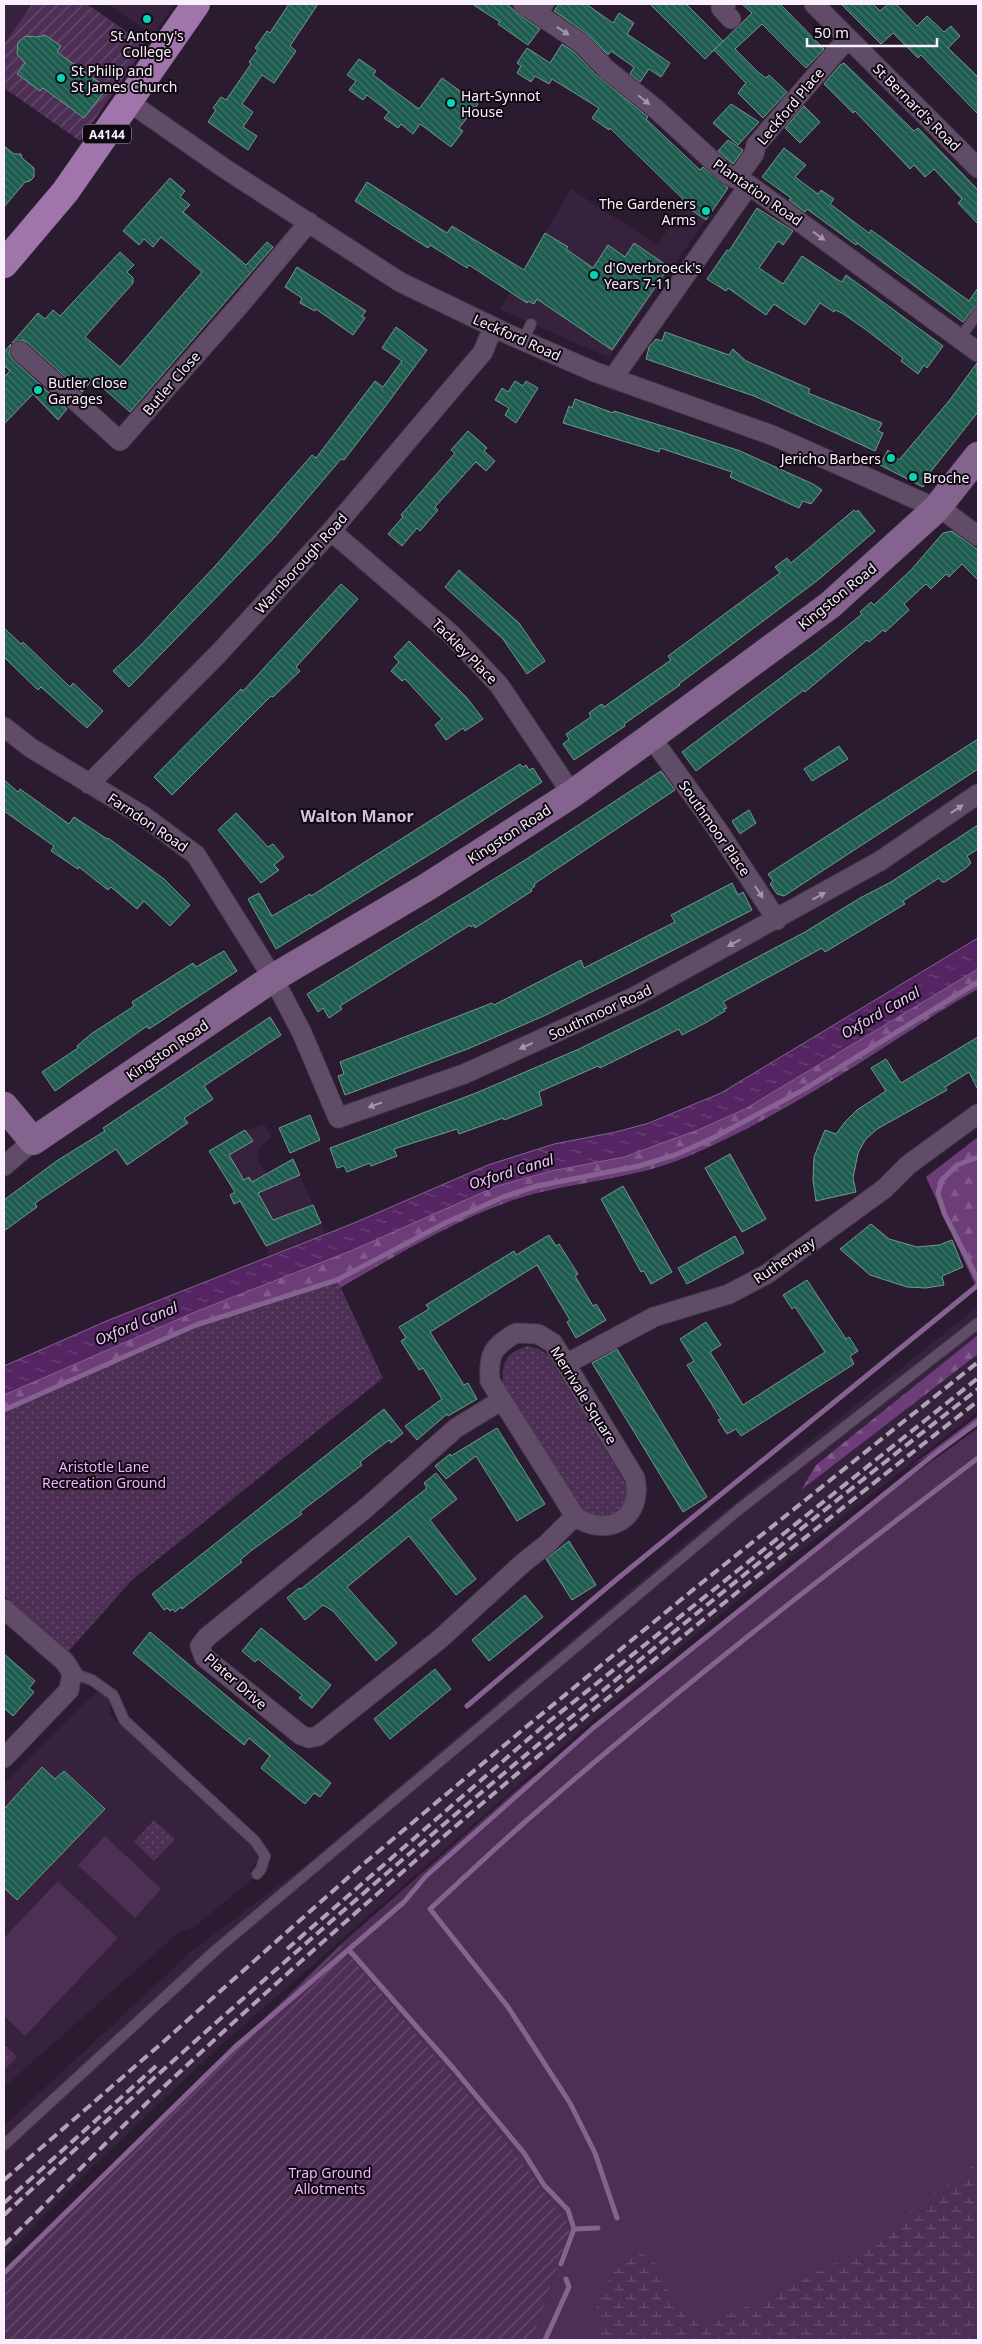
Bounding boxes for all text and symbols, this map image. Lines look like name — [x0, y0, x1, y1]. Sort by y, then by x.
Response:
marker: St Antony's College — [141, 13, 153, 25]
scale bar — [807, 15, 937, 47]
text: 50 m — [814, 22, 849, 42]
place label: St Antony's College — [110, 26, 184, 61]
one-way arrow — [557, 26, 570, 36]
street label: St Bernard's Road — [869, 59, 965, 155]
place label: St Philip and St James Church — [71, 61, 177, 96]
street label: Leckford Place — [752, 63, 828, 149]
marker: St Philip and St James Church — [55, 72, 67, 84]
place label: Hart-Synnot House — [461, 86, 540, 121]
one-way arrow — [638, 94, 651, 105]
marker: Hart-Synnot House — [445, 97, 457, 109]
road number: A4144 — [83, 125, 131, 144]
street label: Plantation Road — [710, 154, 806, 230]
place label: The Gardeners Arms — [599, 194, 696, 229]
marker: The Gardeners Arms — [700, 205, 712, 217]
one-way arrow — [813, 231, 826, 241]
place label: d'Overbroeck's Years 7-11 — [604, 258, 702, 293]
marker: d'Overbroeck's Years 7-11 — [588, 269, 600, 281]
street label: Leckford Road — [470, 309, 564, 365]
street label: Butler Close — [138, 347, 204, 419]
place label: Butler Close Garages — [48, 373, 127, 408]
marker: Butler Close Garages — [32, 384, 44, 396]
place label: Jericho Barbers — [779, 449, 881, 468]
marker: Jericho Barbers — [885, 452, 897, 464]
place label: Broche — [923, 468, 969, 487]
marker: Broche — [907, 471, 919, 483]
street label: Warnborough Road — [251, 509, 351, 617]
street label: Kingston Road — [794, 558, 880, 634]
street label: Tackley Place — [428, 614, 502, 688]
street label: Southmoor Place — [675, 776, 755, 880]
street label: Farndon Road — [104, 788, 192, 856]
street label: Kingston Road — [464, 800, 554, 868]
one-way arrow — [950, 804, 963, 814]
district label: Walton Manor — [300, 805, 414, 827]
one-way arrow — [754, 886, 764, 899]
one-way arrow — [812, 892, 827, 900]
one-way arrow — [727, 939, 741, 947]
street label: Southmoor Road — [545, 980, 655, 1044]
water label: Oxford Canal — [837, 981, 924, 1043]
street label: Kingston Road — [122, 1015, 212, 1085]
one-way arrow — [519, 1042, 533, 1050]
one-way arrow — [367, 1102, 382, 1109]
water label: Oxford Canal — [466, 1148, 557, 1193]
street label: Rutherway — [749, 1232, 819, 1288]
water label: Oxford Canal — [92, 1296, 181, 1349]
street label: Merrivale Square — [546, 1342, 622, 1448]
park label: Aristotle Lane Recreation Ground — [42, 1457, 166, 1492]
street label: Plater Drive — [201, 1649, 271, 1713]
park label: Trap Ground Allotments — [289, 2163, 371, 2198]

